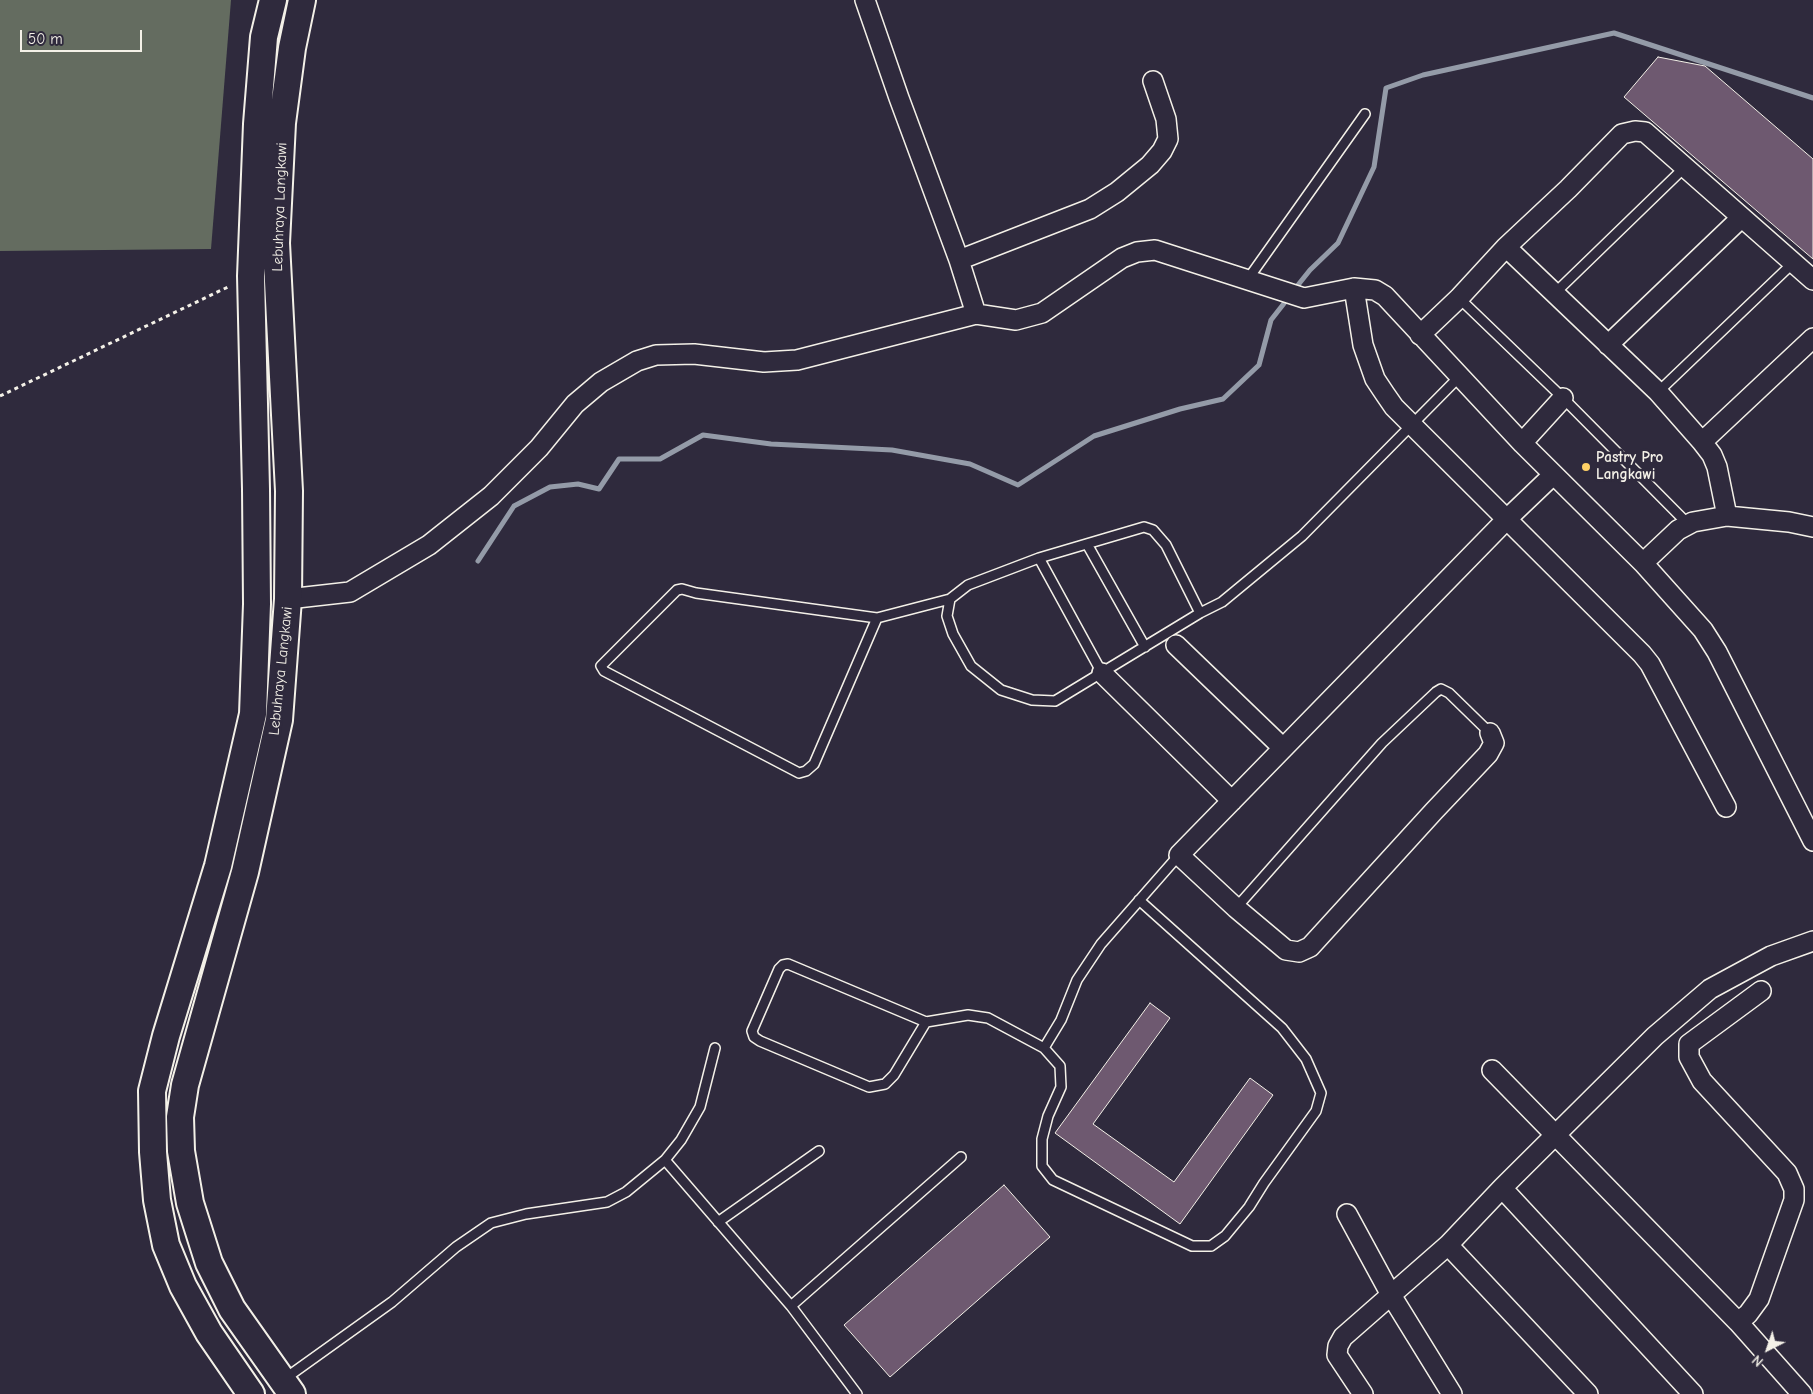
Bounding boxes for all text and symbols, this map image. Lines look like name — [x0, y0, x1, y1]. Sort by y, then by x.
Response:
scale bar — [22, 20, 145, 52]
text: 50 m — [28, 30, 63, 48]
street label: Lebuhraya Langkawi — [269, 142, 291, 272]
place label: Pastry Pro Langkawi — [1596, 449, 1663, 484]
marker: Pastry Pro Langkawi — [1580, 461, 1592, 473]
street label: Lebuhraya Langkawi — [265, 606, 297, 736]
north arrow — [1743, 1324, 1793, 1374]
text: N — [1749, 1351, 1767, 1370]

